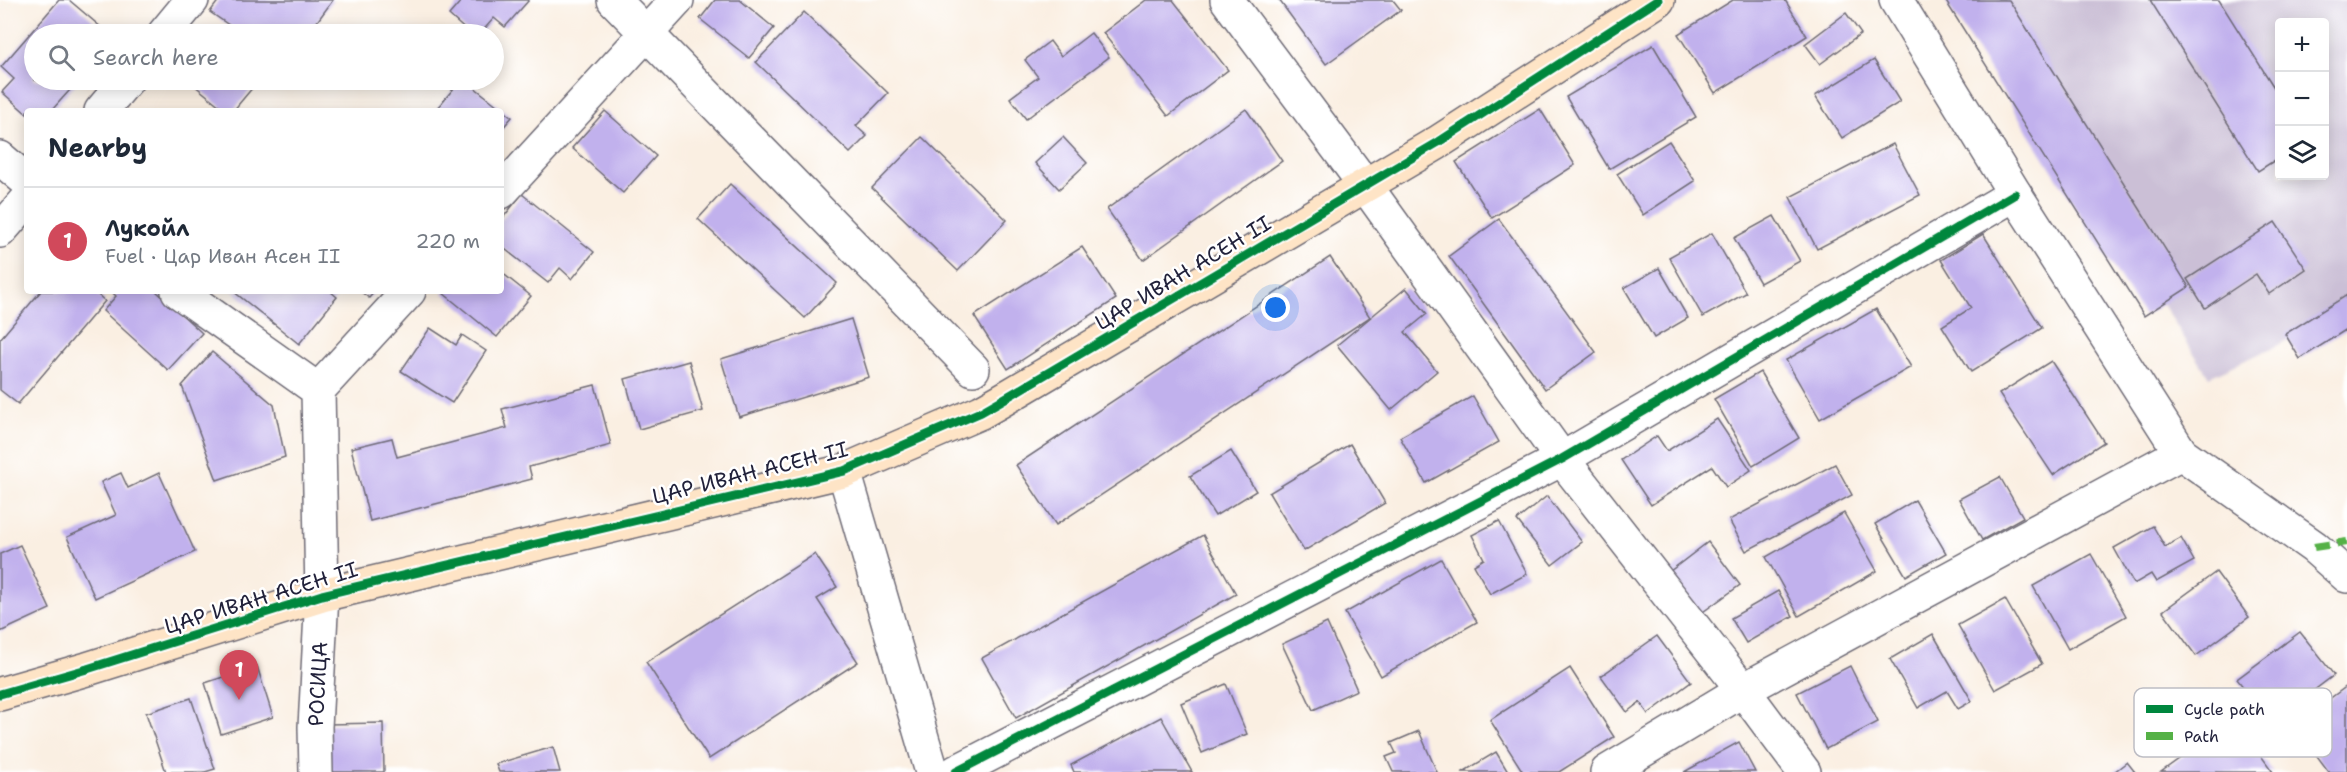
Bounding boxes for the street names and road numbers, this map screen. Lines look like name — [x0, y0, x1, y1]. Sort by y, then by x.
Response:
street label: ЦАР ИВАН АСЕН II — [1090, 209, 1276, 337]
street label: ЦАР ИВАН АСЕН II — [649, 435, 851, 511]
street label: ЦАР ИВАН АСЕН II — [161, 555, 361, 641]
street label: РОСИЦА — [302, 641, 334, 727]

